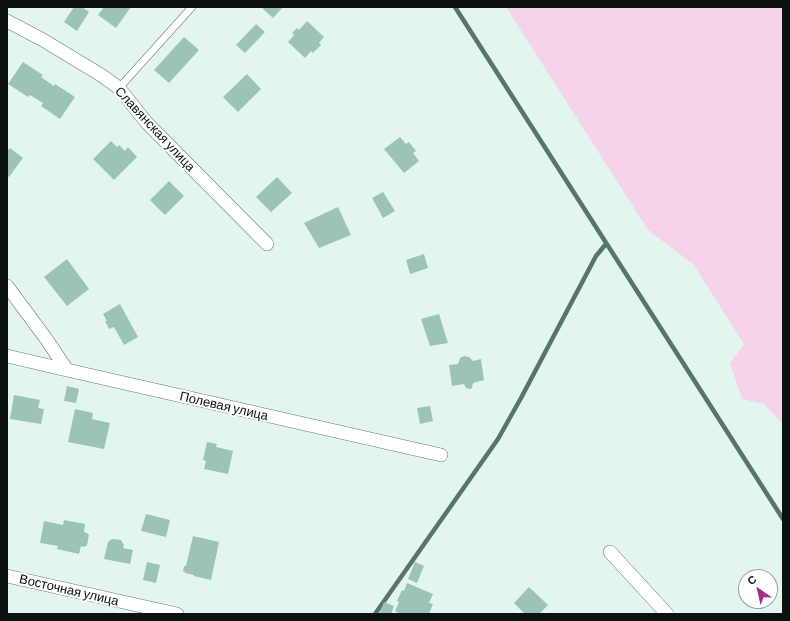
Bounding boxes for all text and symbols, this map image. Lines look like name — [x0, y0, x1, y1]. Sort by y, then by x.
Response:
street label: Славянская улица — [112, 83, 198, 175]
street label: Полевая улица — [178, 388, 270, 424]
north arrow — [738, 569, 778, 609]
street label: Восточная улица — [18, 571, 120, 609]
text: С — [745, 572, 758, 587]

